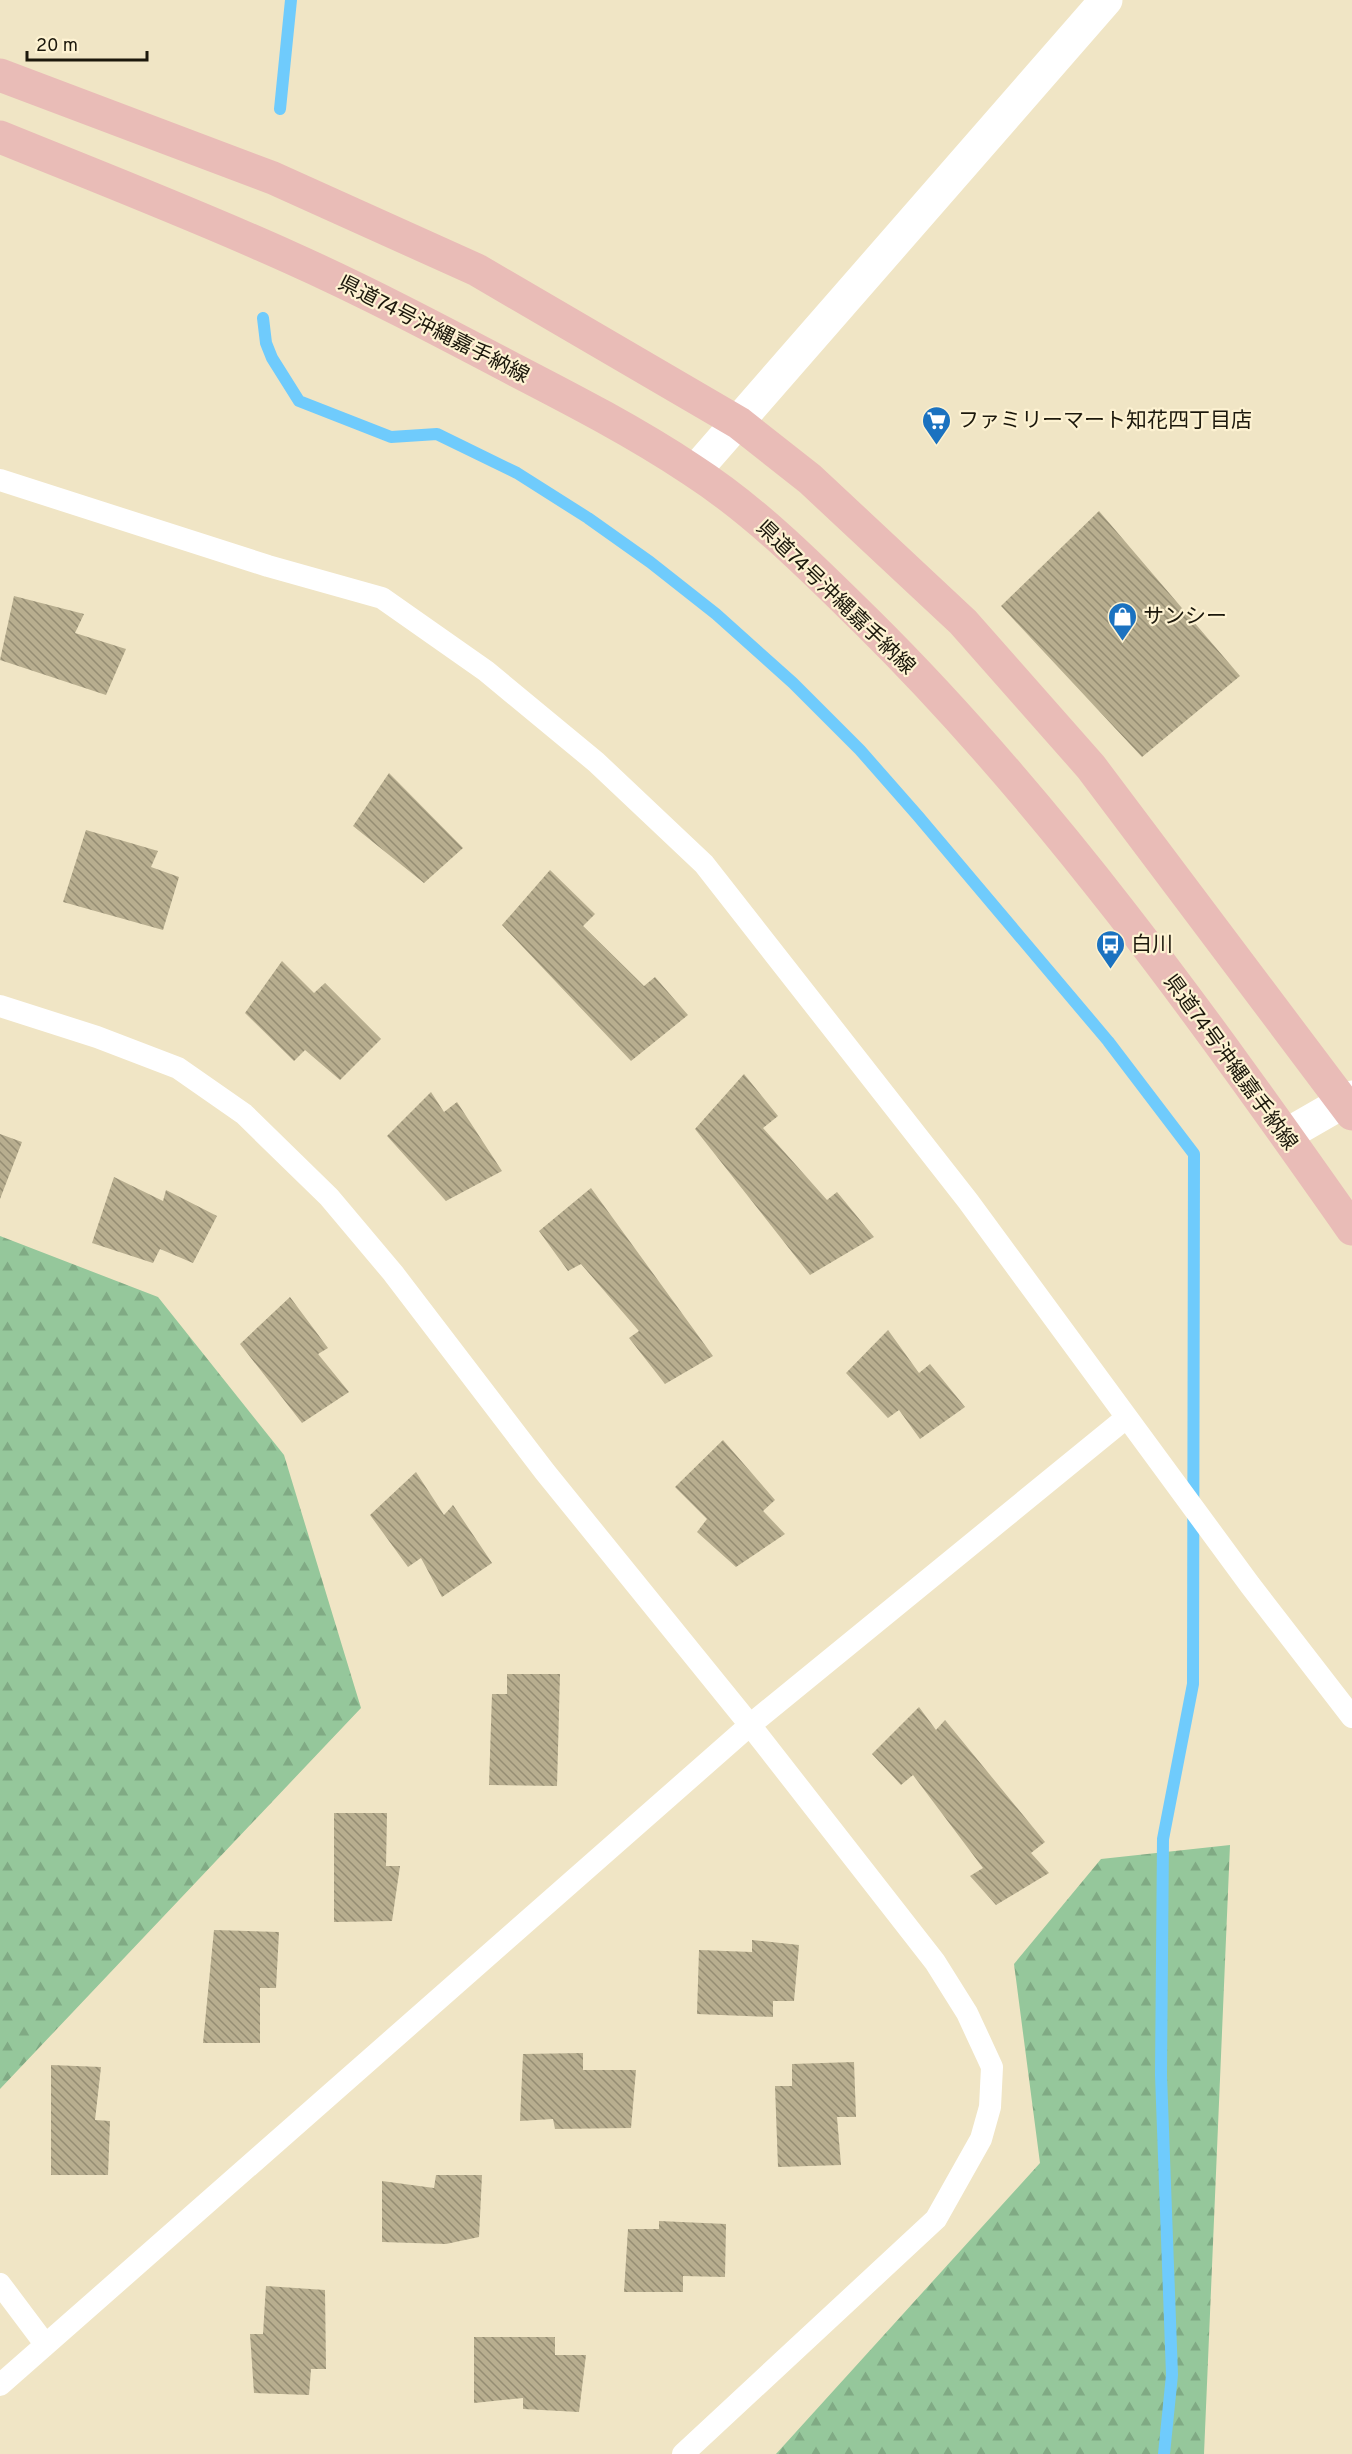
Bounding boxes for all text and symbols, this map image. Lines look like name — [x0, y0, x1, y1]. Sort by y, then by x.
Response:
scale bar — [27, 24, 147, 62]
text: 20 m — [36, 35, 78, 58]
street label: 県道74号沖縄嘉手納線 — [333, 270, 533, 390]
supermarket icon: ファミリーマート知花四丁目店 — [921, 404, 953, 446]
place label: ファミリーマート知花四丁目店 — [958, 408, 1252, 435]
street label: 県道74号沖縄嘉手納線 — [750, 515, 920, 681]
shop icon: サンシー — [1106, 600, 1138, 642]
place label: サンシー — [1143, 604, 1227, 631]
bus stop icon: 白川 — [1094, 928, 1126, 970]
place label: 白川 — [1131, 932, 1173, 959]
street label: 県道74号沖縄嘉手納線 — [1157, 970, 1303, 1156]

